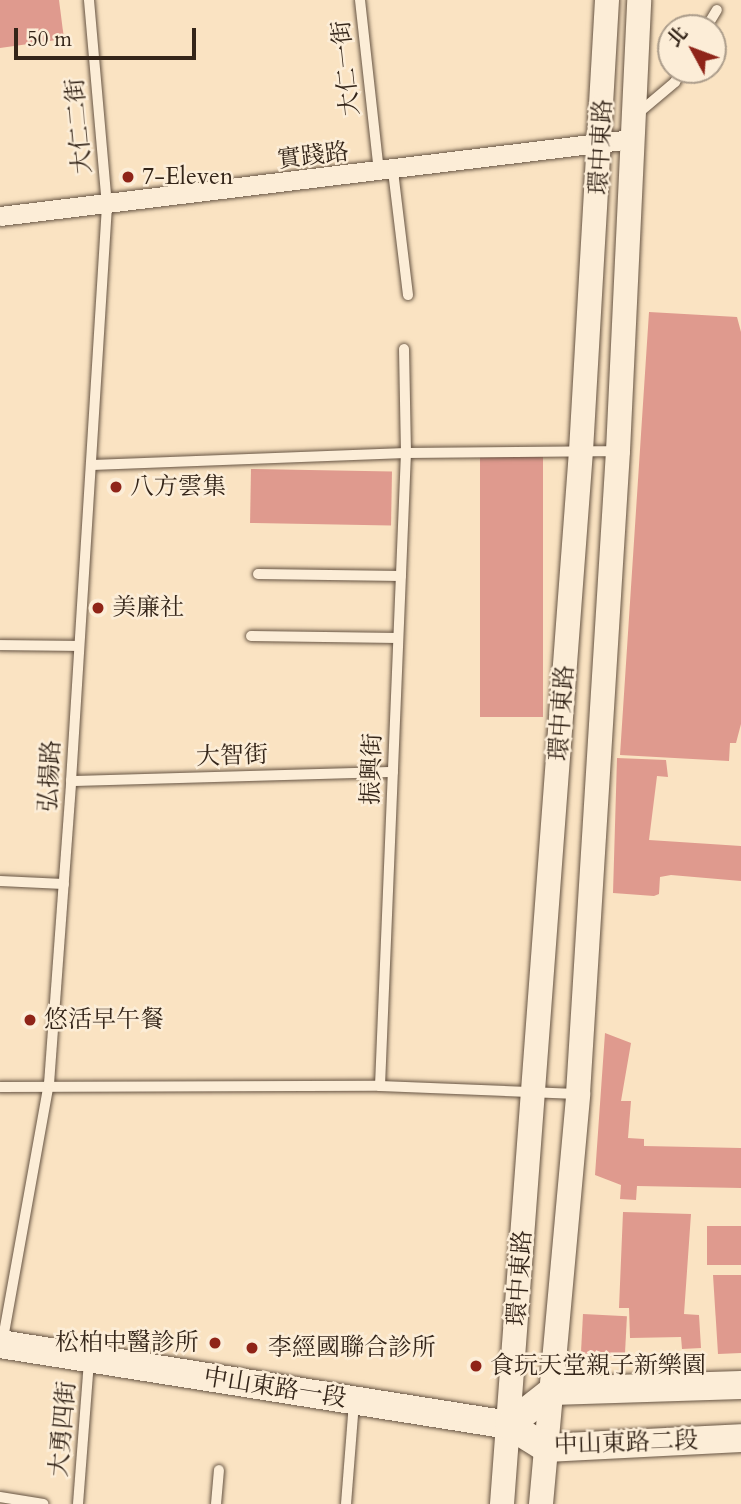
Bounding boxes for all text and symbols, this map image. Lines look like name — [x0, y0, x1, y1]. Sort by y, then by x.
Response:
scale bar — [18, 14, 200, 58]
north arrow — [657, 14, 727, 84]
street label: 大仁一街 — [327, 19, 365, 117]
text: 北 — [662, 21, 694, 52]
text: 50 m — [27, 25, 72, 54]
street label: 大仁二街 — [60, 77, 98, 175]
street label: 環中東路 — [584, 98, 618, 196]
street label: 實踐路 — [276, 137, 350, 175]
place label: 7-Eleven — [142, 163, 233, 191]
marker: 7-Eleven — [120, 169, 136, 185]
place label: 八方雲集 — [130, 473, 226, 501]
marker: 八方雲集 — [108, 479, 124, 495]
place label: 美廉社 — [112, 594, 184, 622]
marker: 美廉社 — [90, 600, 106, 616]
street label: 環中東路 — [544, 664, 580, 762]
street label: 振興街 — [356, 733, 388, 805]
street label: 弘揚路 — [34, 739, 66, 813]
street label: 大智街 — [196, 740, 268, 772]
place label: 悠活早午餐 — [44, 1006, 164, 1034]
marker: 悠活早午餐 — [22, 1012, 38, 1028]
street label: 環中東路 — [502, 1229, 538, 1327]
place label: 松柏中醫診所 — [55, 1329, 199, 1357]
marker: 松柏中醫診所 — [205, 1333, 225, 1353]
place label: 李經國聯合診所 — [268, 1334, 436, 1362]
marker: 李經國聯合診所 — [242, 1338, 262, 1358]
place label: 食玩天堂親子新樂園 — [490, 1352, 706, 1380]
marker: 食玩天堂親子新樂園 — [468, 1358, 484, 1374]
street label: 中山東路一段 — [202, 1363, 348, 1413]
street label: 大勇四街 — [44, 1380, 82, 1478]
street label: 中山東路二段 — [554, 1426, 698, 1460]

